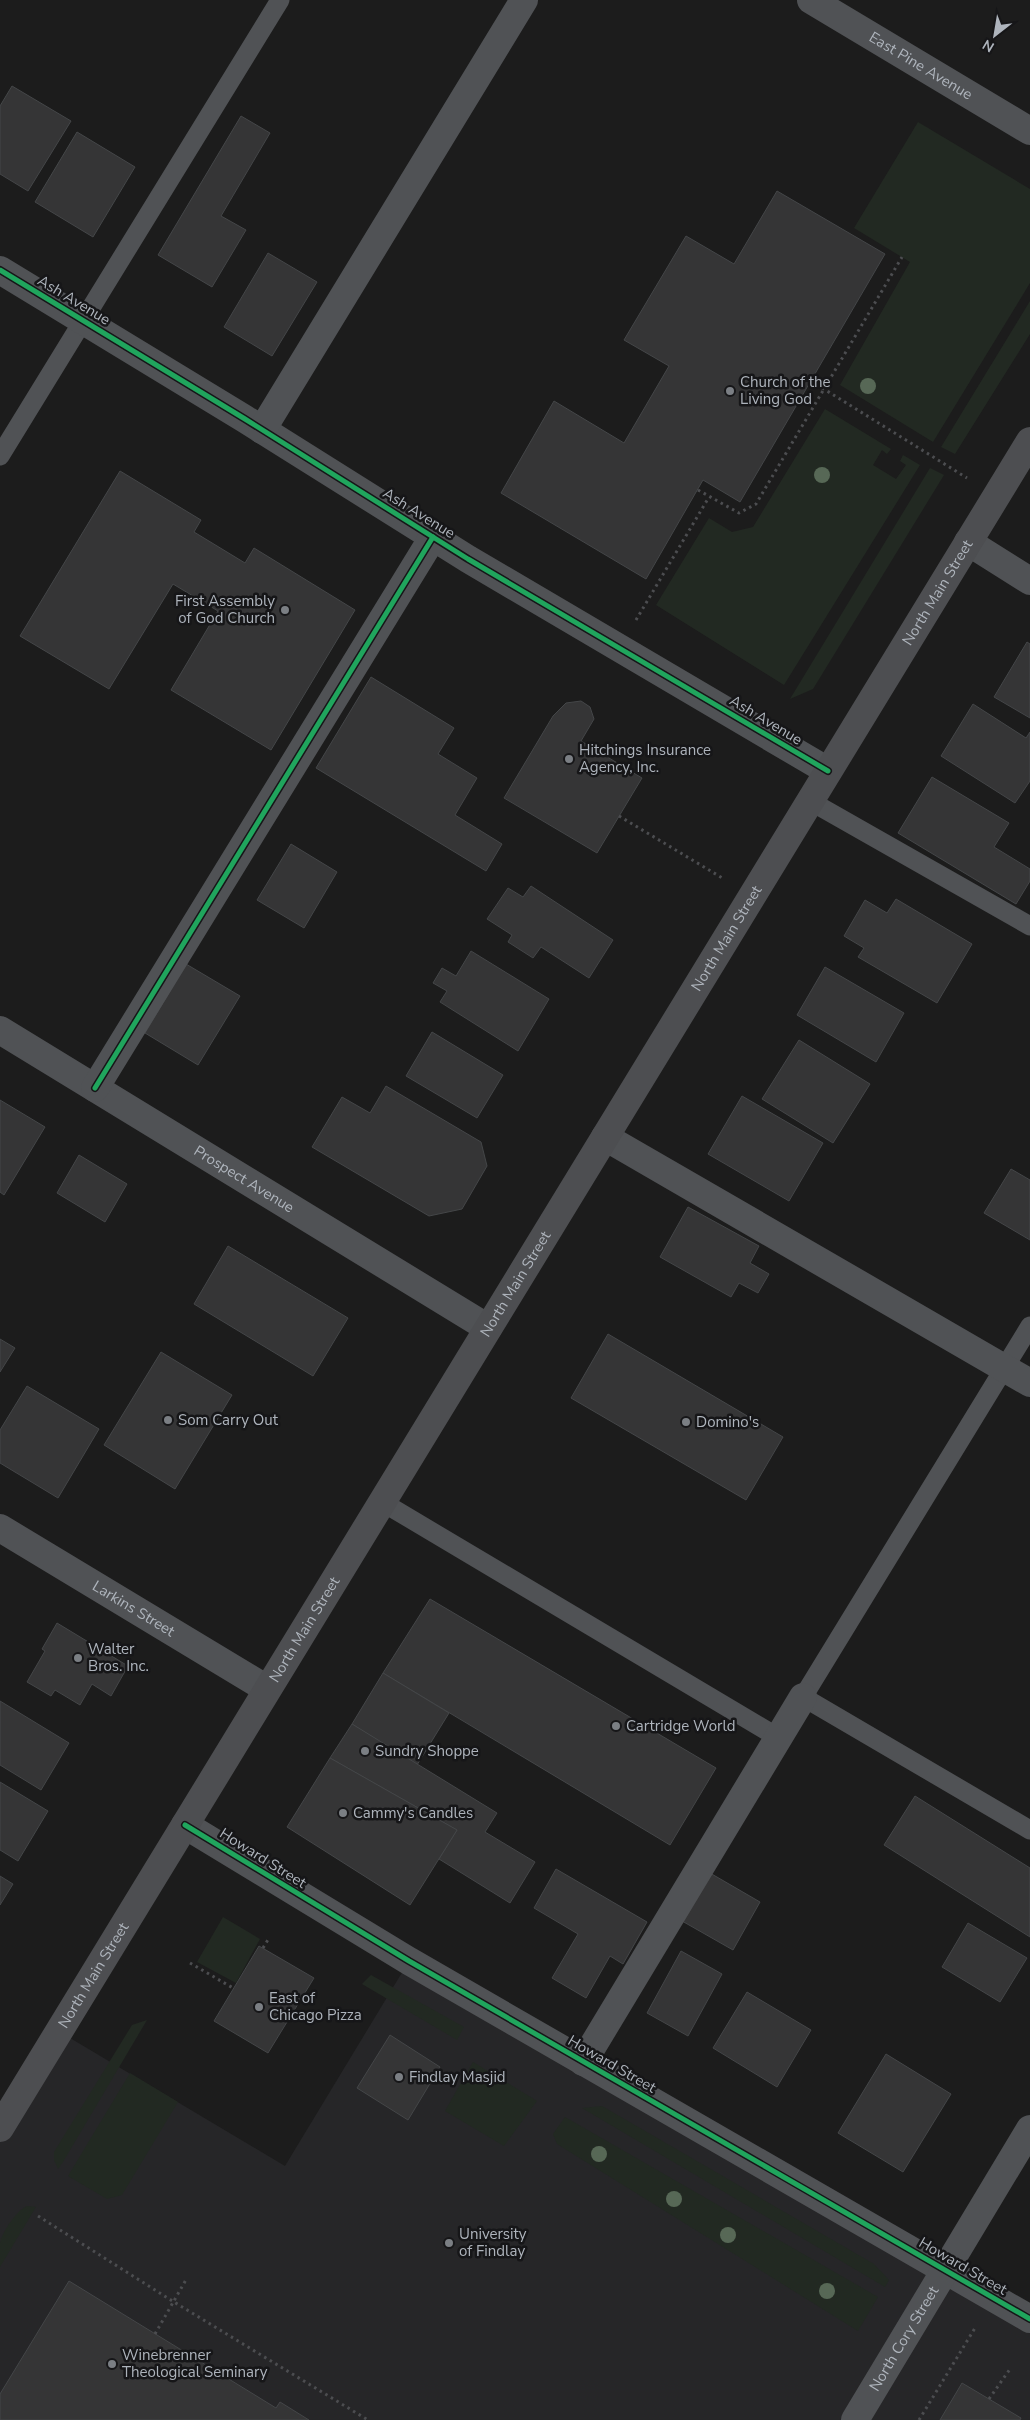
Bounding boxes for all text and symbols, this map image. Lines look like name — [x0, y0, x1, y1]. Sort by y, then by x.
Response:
north arrow — [970, 10, 1020, 60]
street label: East Pine Avenue — [865, 27, 976, 104]
text: N — [979, 35, 998, 57]
street label: Ash Avenue — [34, 270, 114, 330]
place label: Church of the Living God — [740, 372, 831, 409]
marker: Church of the Living God — [724, 385, 736, 397]
street label: Ash Avenue — [379, 483, 459, 543]
street label: North Main Street — [898, 535, 978, 649]
place label: First Assembly of God Church — [175, 591, 275, 628]
marker: First Assembly of God Church — [279, 604, 291, 616]
street label: Ash Avenue — [726, 690, 806, 750]
place label: Hitchings Insurance Agency, Inc. — [579, 740, 711, 777]
marker: Hitchings Insurance Agency, Inc. — [563, 753, 575, 765]
street label: North Main Street — [686, 881, 767, 995]
street label: Prospect Avenue — [190, 1141, 298, 1217]
street label: North Main Street — [475, 1227, 556, 1341]
place label: Som Carry Out — [178, 1410, 279, 1430]
place label: Domino's — [696, 1412, 759, 1432]
marker: Som Carry Out — [162, 1414, 174, 1426]
marker: Domino's — [680, 1416, 692, 1428]
street label: North Main Street — [264, 1572, 345, 1686]
street label: Larkins Street — [89, 1576, 179, 1642]
place label: Walter Bros. Inc. — [88, 1639, 149, 1676]
marker: Walter Bros. Inc. — [72, 1652, 84, 1664]
place label: Cartridge World — [626, 1716, 736, 1736]
marker: Cartridge World — [610, 1720, 622, 1732]
place label: Sundry Shoppe — [375, 1741, 479, 1761]
marker: Sundry Shoppe — [359, 1745, 371, 1757]
place label: Cammy's Candles — [353, 1803, 473, 1823]
marker: Cammy's Candles — [337, 1807, 349, 1819]
street label: Howard Street — [216, 1823, 311, 1893]
street label: North Main Street — [53, 1918, 134, 2032]
place label: East of Chicago Pizza — [269, 1988, 362, 2025]
marker: East of Chicago Pizza — [253, 2001, 265, 2013]
street label: Howard Street — [564, 2031, 660, 2098]
place label: Findlay Masjid — [409, 2067, 506, 2087]
marker: Findlay Masjid — [393, 2071, 405, 2083]
place label: University of Findlay — [459, 2224, 527, 2261]
street label: Howard Street — [915, 2233, 1011, 2300]
marker: University of Findlay — [443, 2237, 455, 2249]
street label: North Cory Street — [865, 2282, 944, 2395]
place label: Winebrenner Theological Seminary — [122, 2345, 268, 2382]
marker: Winebrenner Theological Seminary — [106, 2358, 118, 2370]

